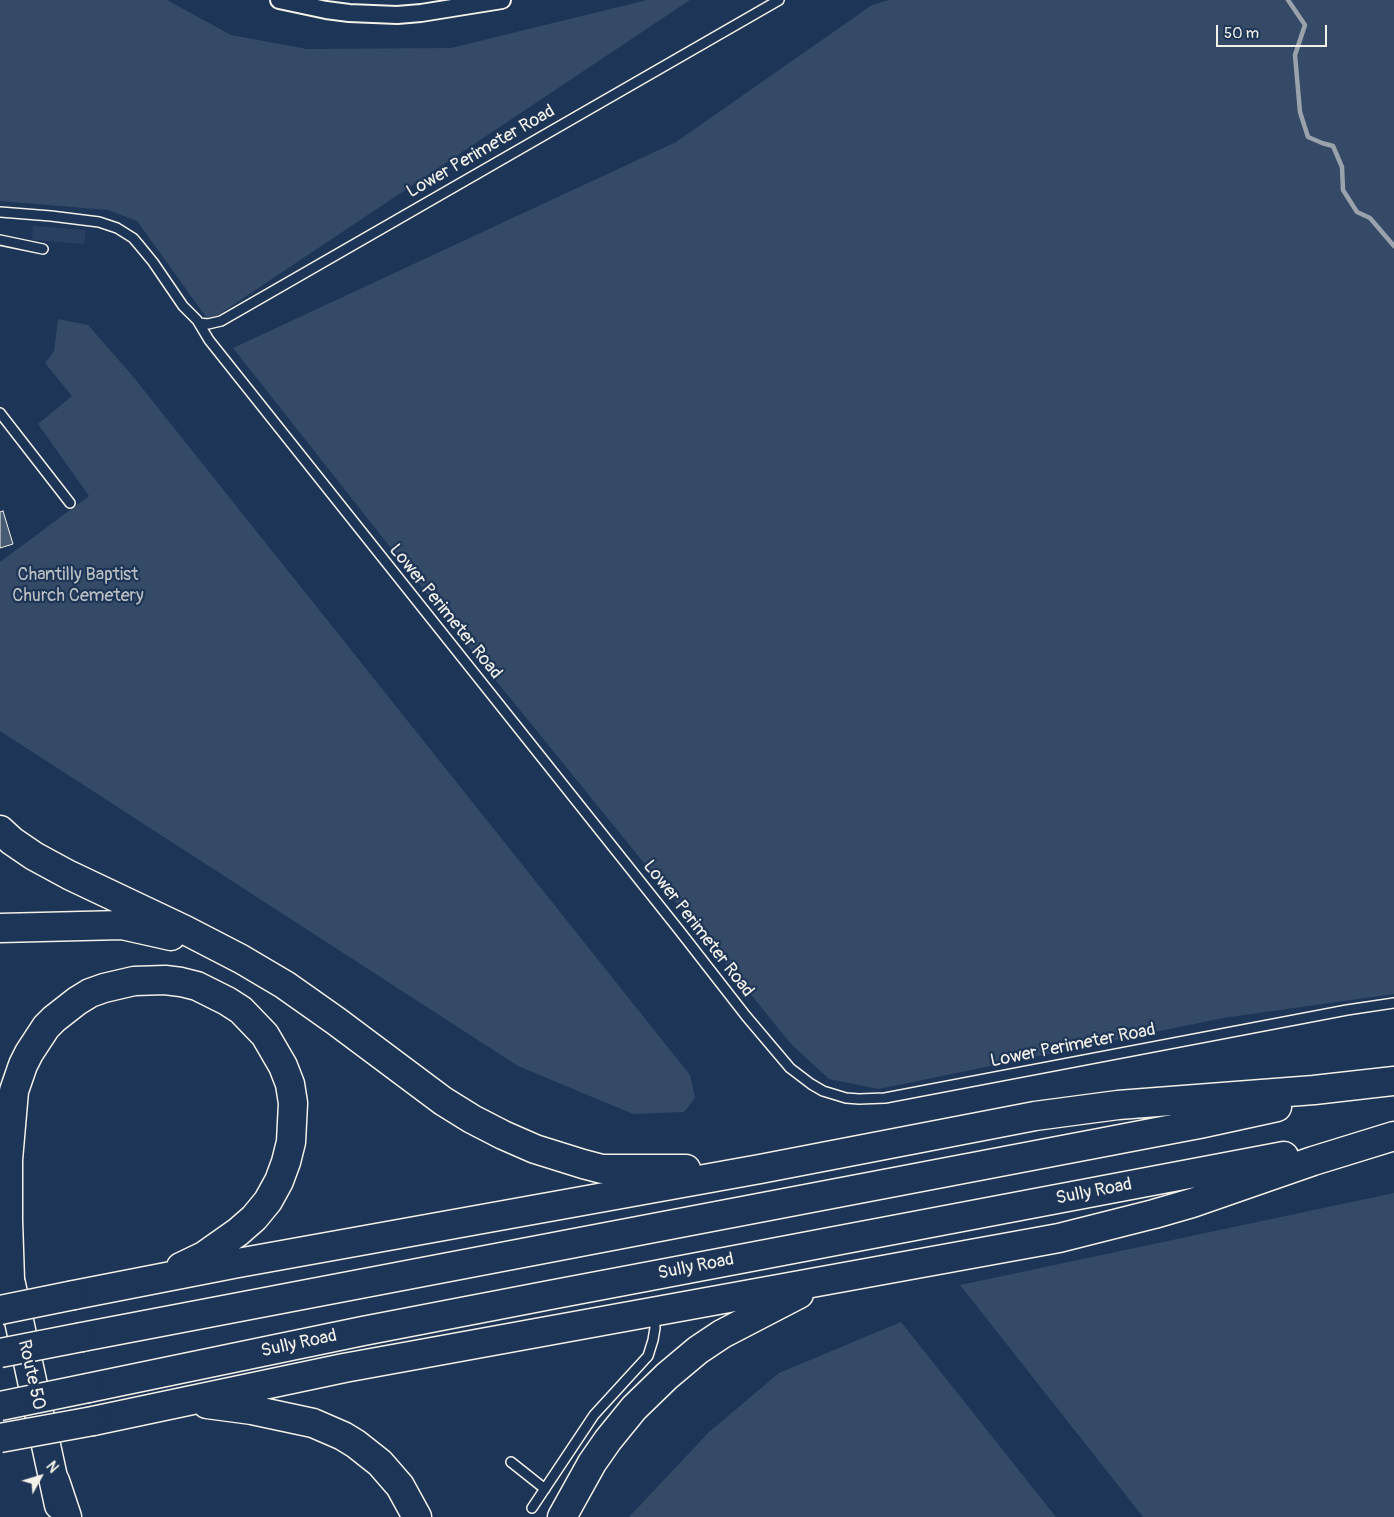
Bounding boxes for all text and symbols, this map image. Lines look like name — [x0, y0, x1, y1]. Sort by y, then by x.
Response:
scale bar — [1219, 15, 1330, 47]
text: 50 m — [1224, 24, 1259, 43]
street label: Lower Perimeter Road — [403, 101, 559, 203]
street label: Lower Perimeter Road — [384, 540, 506, 684]
park label: Chantilly Baptist Church Cemetery — [12, 564, 144, 606]
street label: Lower Perimeter Road — [638, 856, 758, 1002]
street label: Lower Perimeter Road — [989, 1019, 1157, 1073]
street label: Sully Road — [1054, 1174, 1134, 1210]
street label: Sully Road — [656, 1249, 736, 1285]
street label: Sully Road — [259, 1325, 339, 1363]
street label: Route 50 — [12, 1338, 50, 1412]
north arrow — [15, 1452, 65, 1502]
text: N — [42, 1458, 62, 1476]

